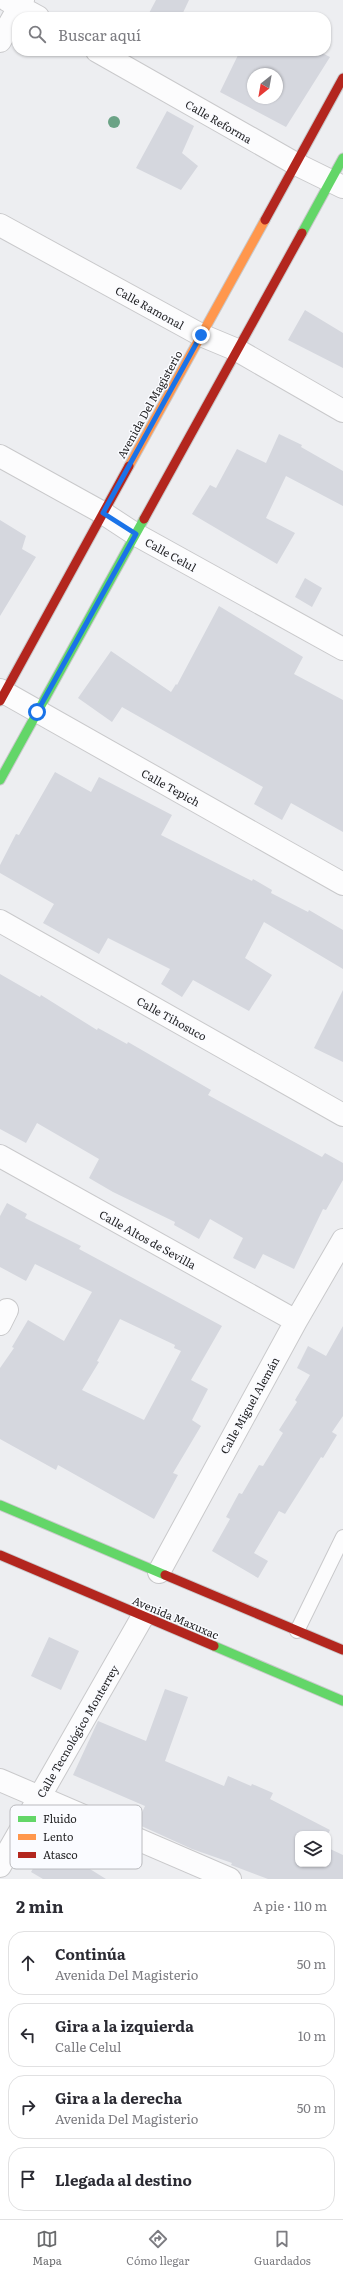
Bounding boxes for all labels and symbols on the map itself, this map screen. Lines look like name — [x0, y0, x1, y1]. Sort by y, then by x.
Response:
north arrow — [247, 68, 283, 104]
street label: Calle Reforma — [183, 95, 255, 147]
street label: Calle Ramonal — [113, 282, 187, 333]
route end — [192, 326, 210, 344]
street label: Avenida Del Magisterio — [113, 347, 185, 461]
street label: Calle Celul — [143, 533, 200, 575]
route start — [28, 703, 46, 721]
street label: Calle Tepich — [139, 764, 203, 810]
street label: Calle Tihosuco — [134, 992, 210, 1044]
street label: Calle Altos de Sevilla — [97, 1206, 199, 1272]
street label: Calle Miguel Alemán — [216, 1354, 282, 1456]
street label: Avenida Maxuxac — [130, 1592, 222, 1643]
street label: Calle Tecnológico Monterrey — [32, 1661, 122, 1800]
legend — [10, 1805, 142, 1869]
text: Fluido — [43, 1810, 77, 1826]
text: Lento — [43, 1828, 73, 1844]
text: Atasco — [43, 1846, 78, 1862]

